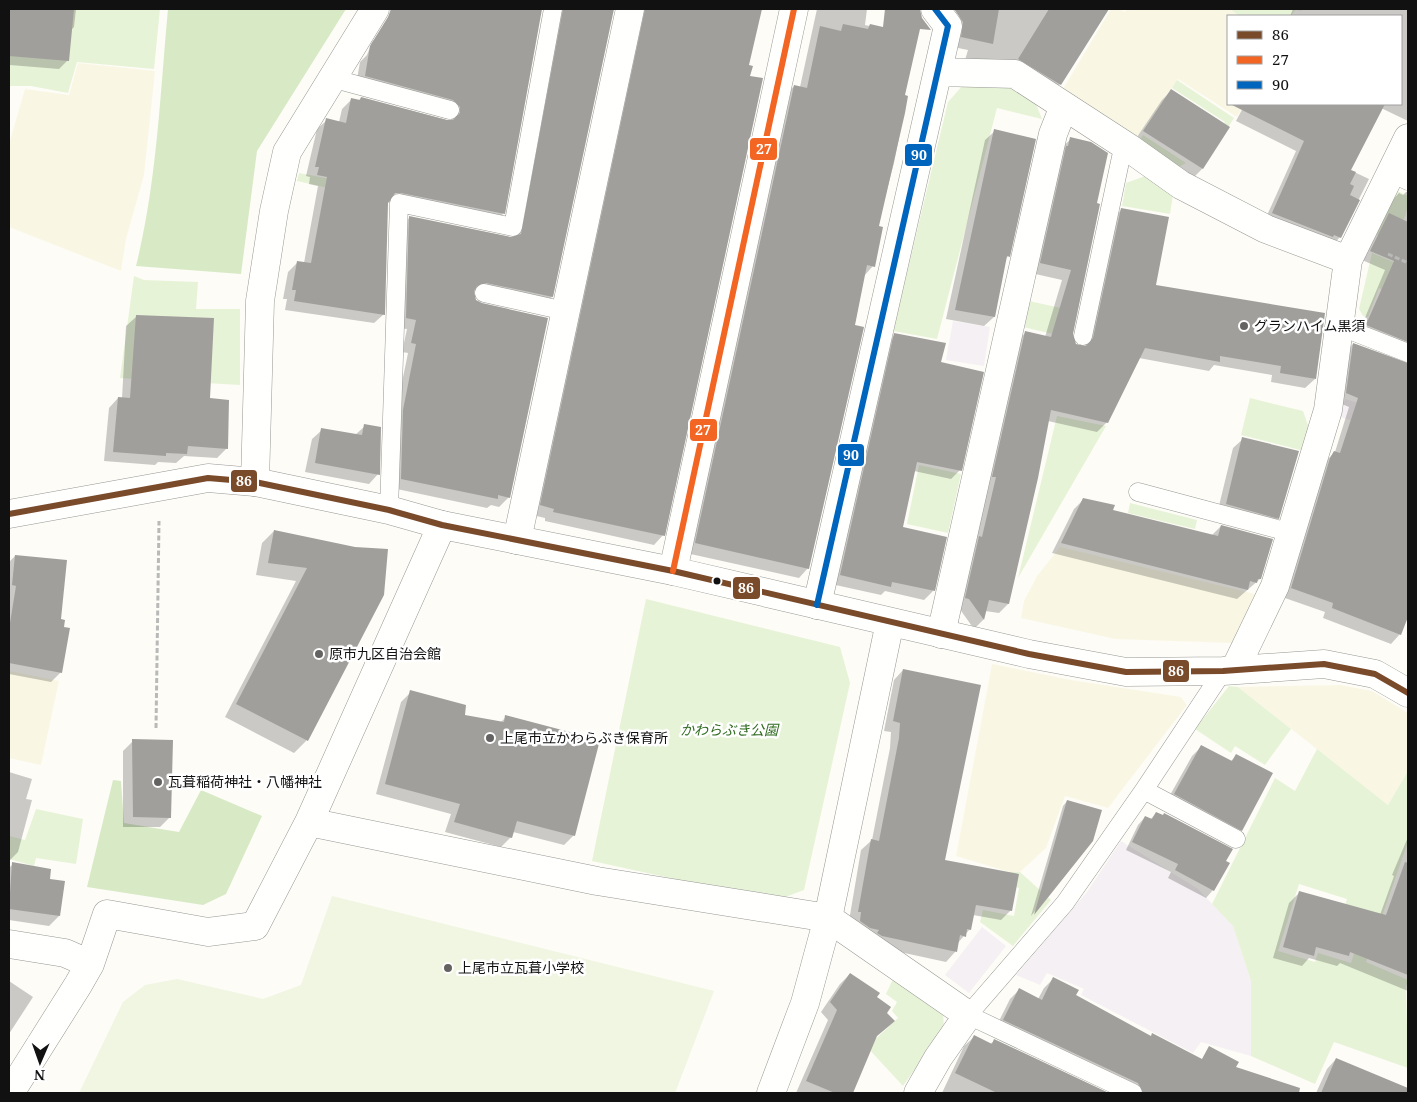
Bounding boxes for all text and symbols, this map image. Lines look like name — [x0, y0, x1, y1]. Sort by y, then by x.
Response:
legend — [1227, 15, 1402, 105]
text: 86 — [1272, 24, 1289, 44]
text: 27 — [1272, 49, 1289, 69]
text: 90 — [1272, 74, 1289, 94]
line badge: 27 — [749, 137, 778, 161]
text: 27 — [756, 139, 772, 158]
line badge: 90 — [904, 143, 933, 167]
text: 90 — [911, 145, 927, 164]
place label: グランハイム黒須 — [1254, 316, 1365, 335]
marker: グランハイム黒須 — [1238, 320, 1250, 332]
line badge: 27 — [689, 418, 718, 442]
text: 27 — [695, 420, 711, 439]
line badge: 90 — [837, 443, 865, 467]
text: 90 — [843, 445, 859, 464]
line badge: 86 — [230, 469, 258, 493]
text: 86 — [236, 471, 252, 490]
unlabelled marker — [712, 576, 722, 586]
line badge: 86 — [732, 576, 761, 600]
text: 86 — [738, 578, 754, 597]
place label: 原市九区自治会館 — [329, 644, 441, 663]
marker: 原市九区自治会館 — [313, 648, 325, 660]
line badge: 86 — [1162, 659, 1190, 683]
text: 86 — [1168, 661, 1184, 680]
park label: かわらぶき公園 — [680, 720, 780, 739]
place label: 上尾市立かわらぶき保育所 — [500, 728, 668, 747]
marker: 上尾市立かわらぶき保育所 — [484, 732, 496, 744]
place label: 瓦葺稲荷神社・八幡神社 — [168, 772, 322, 791]
marker: 瓦葺稲荷神社・八幡神社 — [152, 776, 164, 788]
place label: 上尾市立瓦葺小学校 — [458, 958, 584, 977]
marker: 上尾市立瓦葺小学校 — [442, 962, 454, 974]
north arrow — [15, 1037, 65, 1087]
text: N — [34, 1066, 45, 1085]

